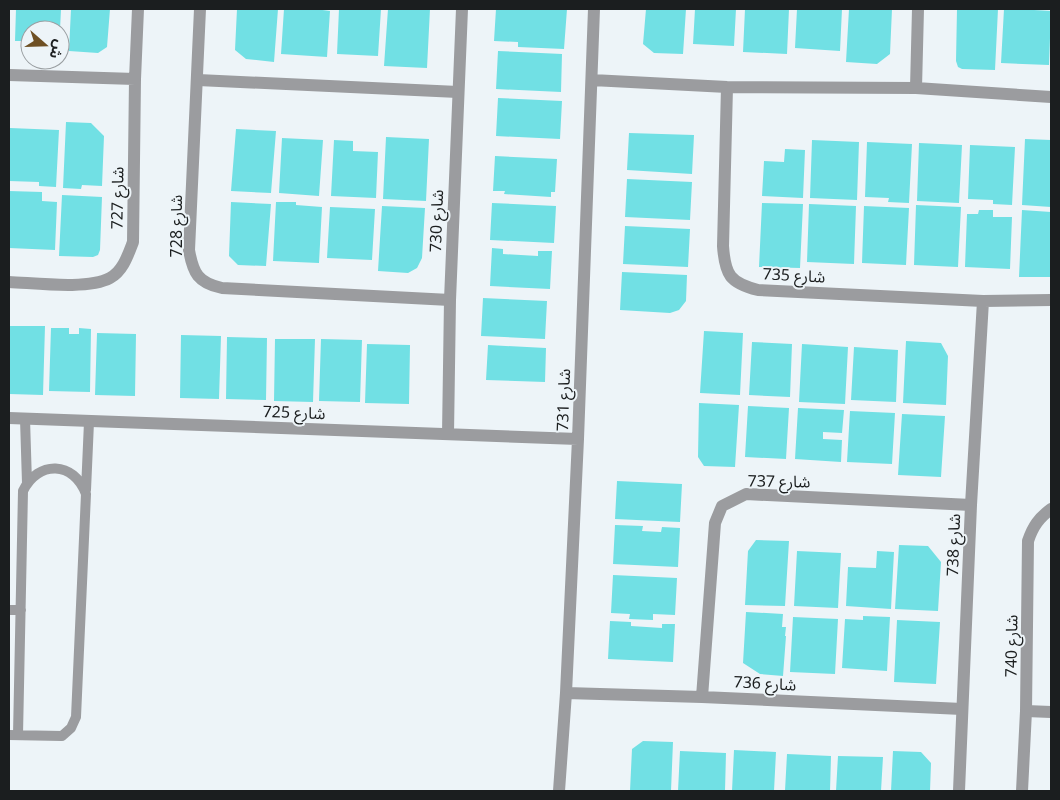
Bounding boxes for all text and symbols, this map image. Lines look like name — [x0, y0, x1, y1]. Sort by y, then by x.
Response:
north arrow — [20, 20, 70, 70]
text: ش — [45, 37, 70, 62]
street label: شارع 727 — [105, 166, 131, 230]
street label: شارع 730 — [424, 189, 450, 253]
street label: شارع 728 — [165, 195, 189, 257]
street label: شارع 735 — [762, 262, 826, 290]
street label: شارع 731 — [551, 368, 577, 432]
street label: شارع 725 — [262, 400, 326, 426]
street label: شارع 737 — [747, 469, 811, 495]
street label: شارع 738 — [941, 513, 967, 577]
street label: شارع 740 — [999, 614, 1025, 678]
street label: شارع 736 — [733, 670, 797, 698]

